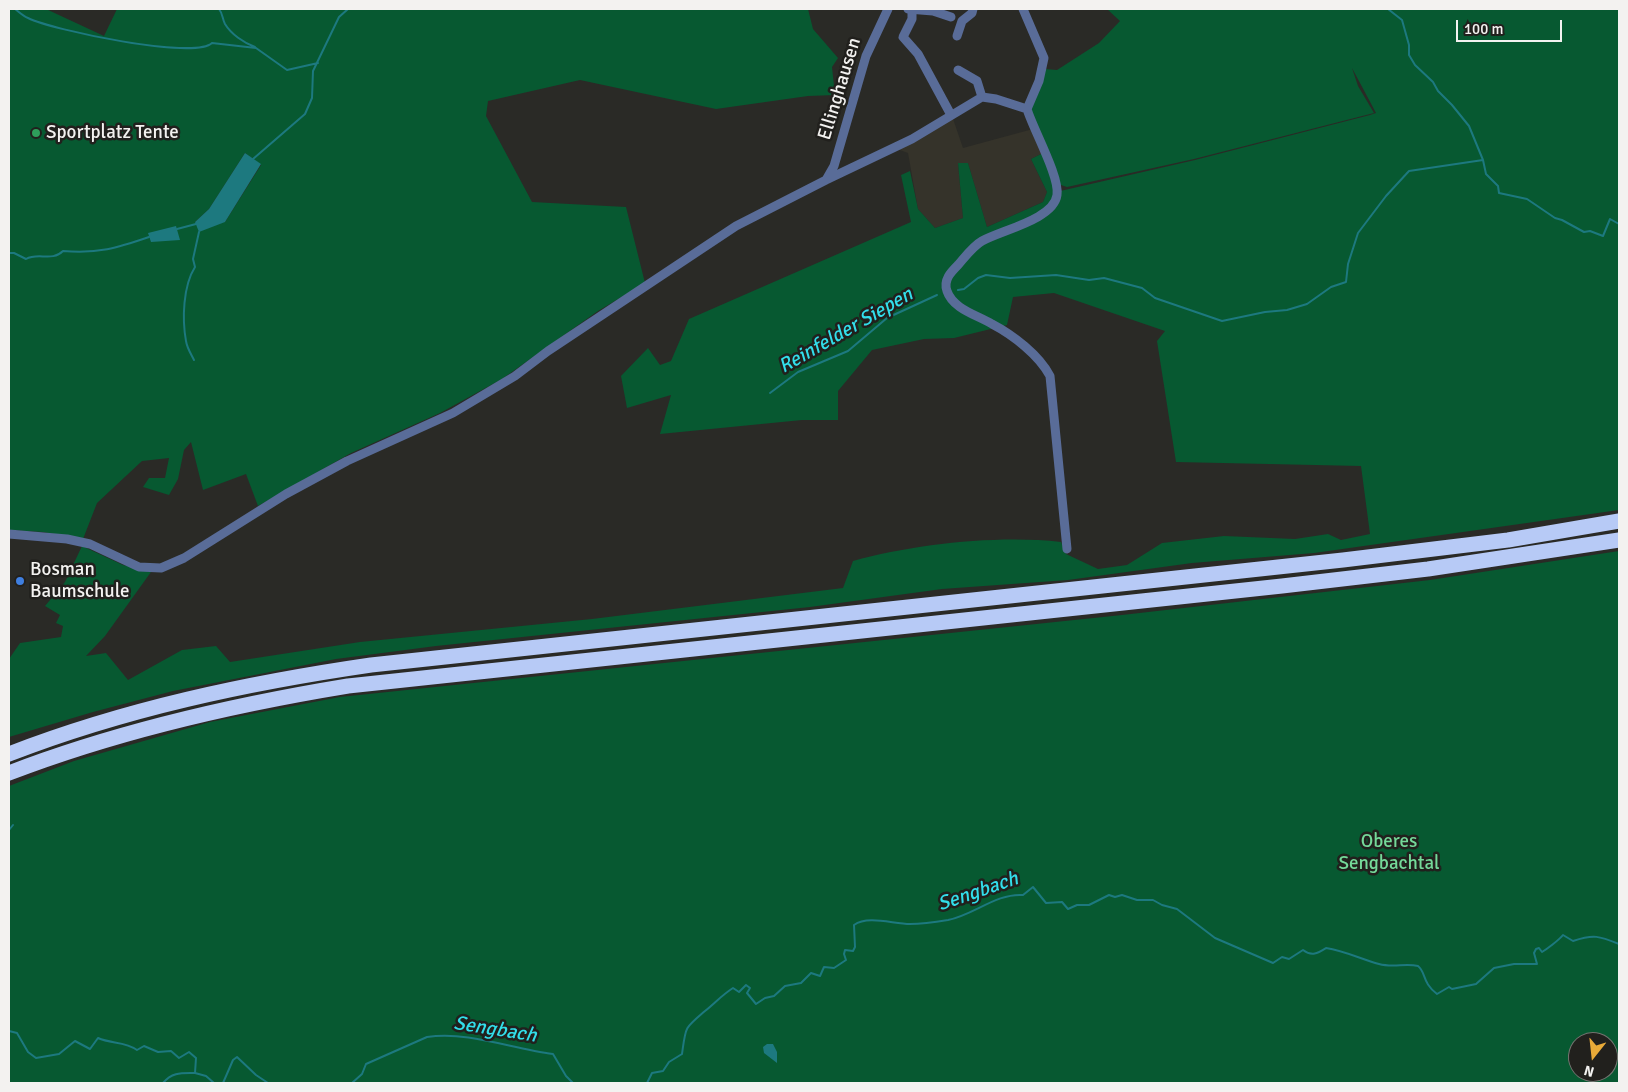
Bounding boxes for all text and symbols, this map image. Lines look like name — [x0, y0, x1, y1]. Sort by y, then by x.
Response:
scale bar — [1458, 10, 1564, 42]
text: 100 m — [1464, 20, 1504, 38]
street label: Ellinghausen — [814, 35, 866, 143]
place label: Sportplatz Tente — [46, 122, 179, 144]
marker: Sportplatz Tente — [30, 127, 42, 139]
water label: Reinfelder Siepen — [775, 283, 917, 379]
place label: Bosman Baumschule — [30, 559, 130, 603]
marker: Bosman Baumschule — [14, 575, 26, 587]
park label: Oberes Sengbachtal — [1338, 831, 1440, 875]
water label: Sengbach — [935, 867, 1021, 917]
water label: Sengbach — [452, 1012, 538, 1048]
north arrow — [1568, 1032, 1618, 1082]
text: N — [1582, 1061, 1596, 1080]

